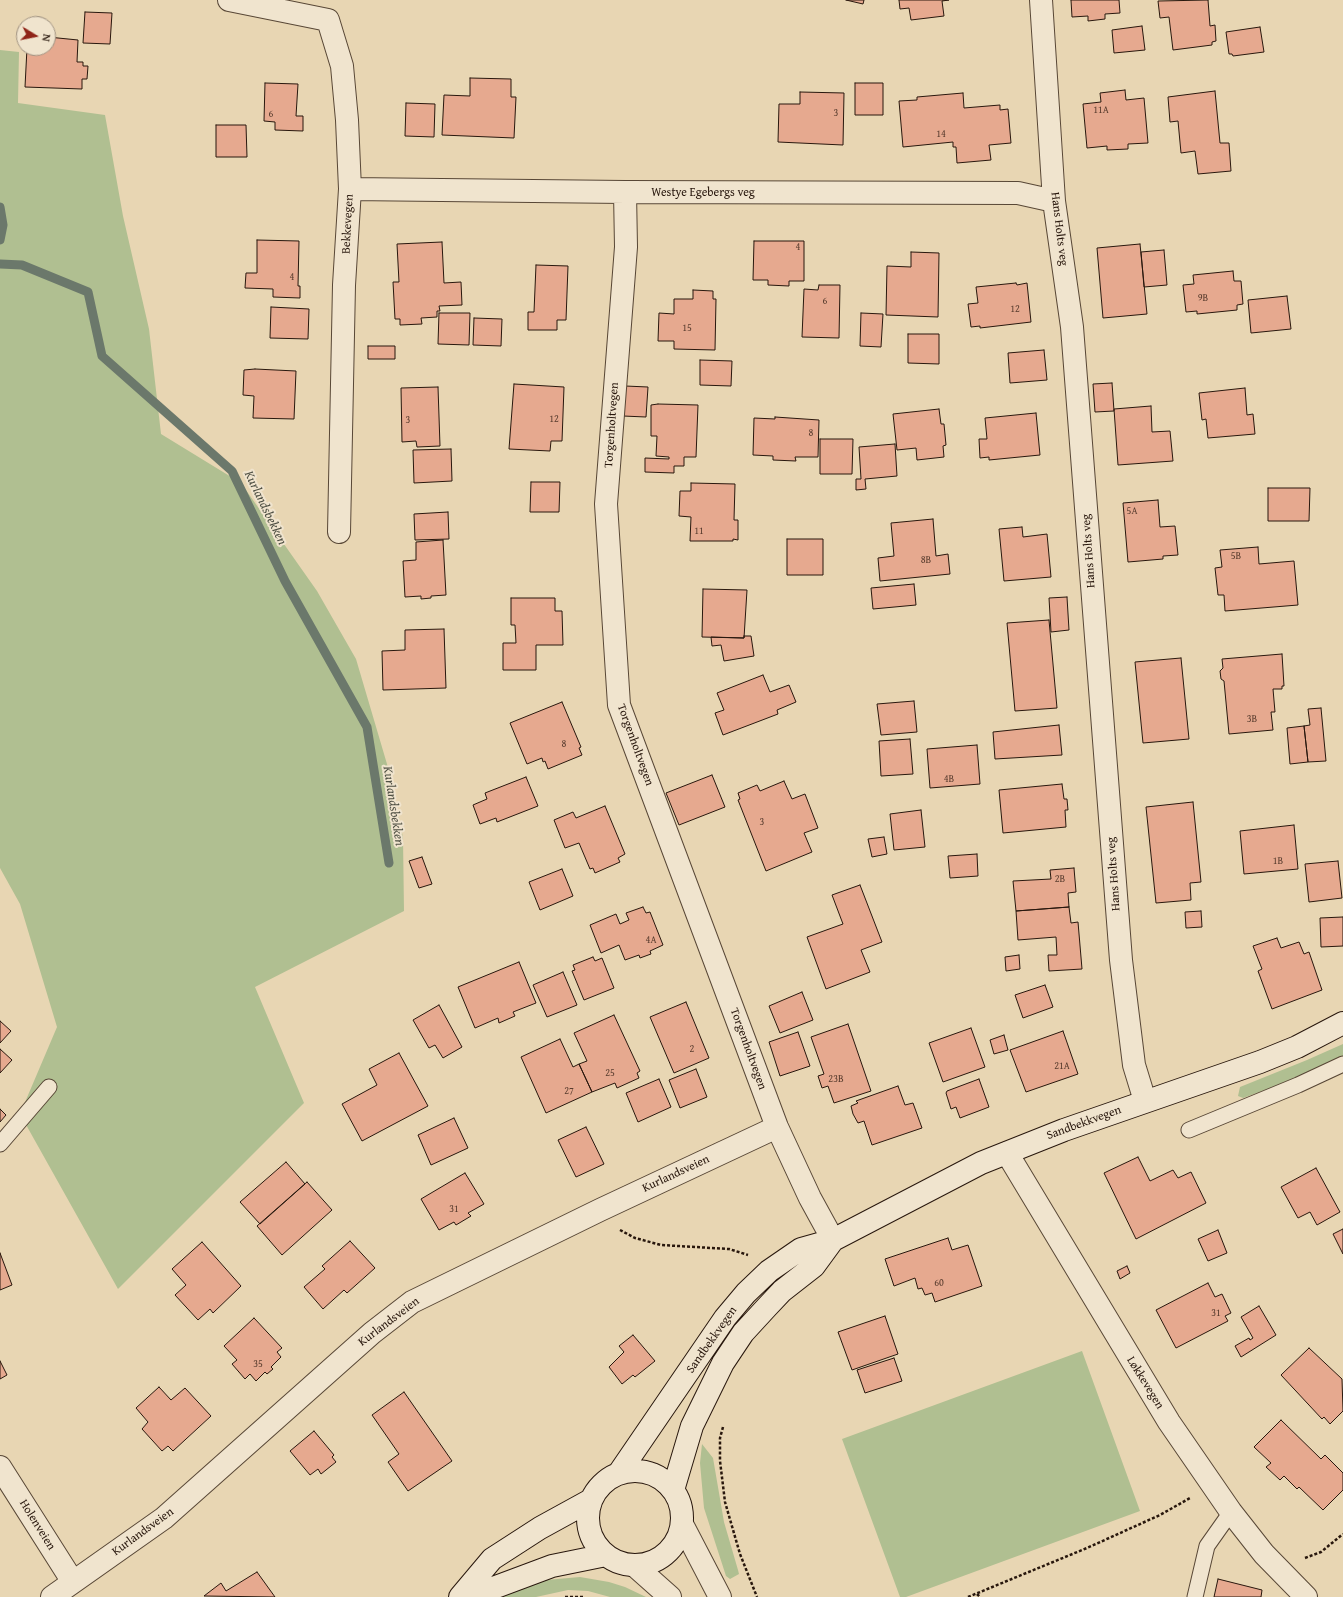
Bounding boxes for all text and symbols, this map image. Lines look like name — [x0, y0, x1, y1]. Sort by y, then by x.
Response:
north arrow — [16, 16, 56, 56]
text: N — [38, 33, 55, 43]
house number: 11A — [1093, 104, 1109, 116]
house number: 3 — [834, 107, 838, 119]
house number: 6 — [269, 108, 273, 120]
house number: 14 — [936, 128, 946, 140]
street label: Westye Egebergs veg — [651, 186, 755, 200]
street label: Hans Holts veg — [1047, 191, 1071, 267]
street label: Bekkevegen — [339, 194, 357, 254]
house number: 4 — [796, 241, 800, 253]
house number: 4 — [290, 271, 294, 283]
house number: 9B — [1198, 292, 1208, 304]
house number: 6 — [823, 295, 827, 307]
house number: 12 — [1010, 303, 1020, 315]
house number: 15 — [682, 322, 692, 334]
street label: Torgenholtvegen — [602, 382, 622, 468]
house number: 12 — [549, 413, 559, 425]
house number: 3 — [406, 414, 410, 426]
house number: 8 — [809, 427, 813, 439]
water label: Kurlandsbekken — [240, 468, 290, 548]
house number: 5A — [1127, 505, 1137, 517]
street label: Hans Holts veg — [1079, 514, 1099, 588]
house number: 11 — [694, 525, 704, 537]
house number: 5B — [1231, 550, 1241, 562]
house number: 8B — [921, 554, 931, 566]
street label: Torgenholtvegen — [614, 702, 656, 788]
house number: 3B — [1247, 713, 1257, 725]
house number: 8 — [562, 738, 566, 750]
water label: Kurlandsbekken — [379, 765, 407, 847]
house number: 4B — [944, 773, 954, 785]
house number: 3 — [760, 816, 764, 828]
street label: Hans Holts veg — [1104, 837, 1124, 911]
house number: 1B — [1273, 855, 1283, 867]
house number: 2B — [1055, 873, 1065, 885]
house number: 4A — [646, 934, 656, 946]
street label: Torgenholtvegen — [727, 1006, 769, 1092]
house number: 2 — [690, 1043, 694, 1055]
house number: 21A — [1054, 1060, 1070, 1072]
house number: 25 — [605, 1067, 615, 1079]
house number: 23B — [828, 1073, 844, 1085]
house number: 27 — [564, 1085, 574, 1097]
street label: Sandbekkvegen — [1045, 1103, 1123, 1143]
street label: Kurlandsveien — [640, 1152, 712, 1196]
house number: 31 — [449, 1203, 459, 1215]
house number: 60 — [934, 1277, 944, 1289]
street label: Kurlandsveien — [356, 1294, 422, 1350]
street label: Sandbekkvegen — [684, 1304, 740, 1376]
house number: 31 — [1211, 1307, 1221, 1319]
street label: Løkkevegen — [1123, 1354, 1167, 1412]
house number: 35 — [253, 1358, 263, 1370]
street label: Holenveien — [16, 1497, 58, 1553]
street label: Kurlandsveien — [109, 1505, 177, 1559]

